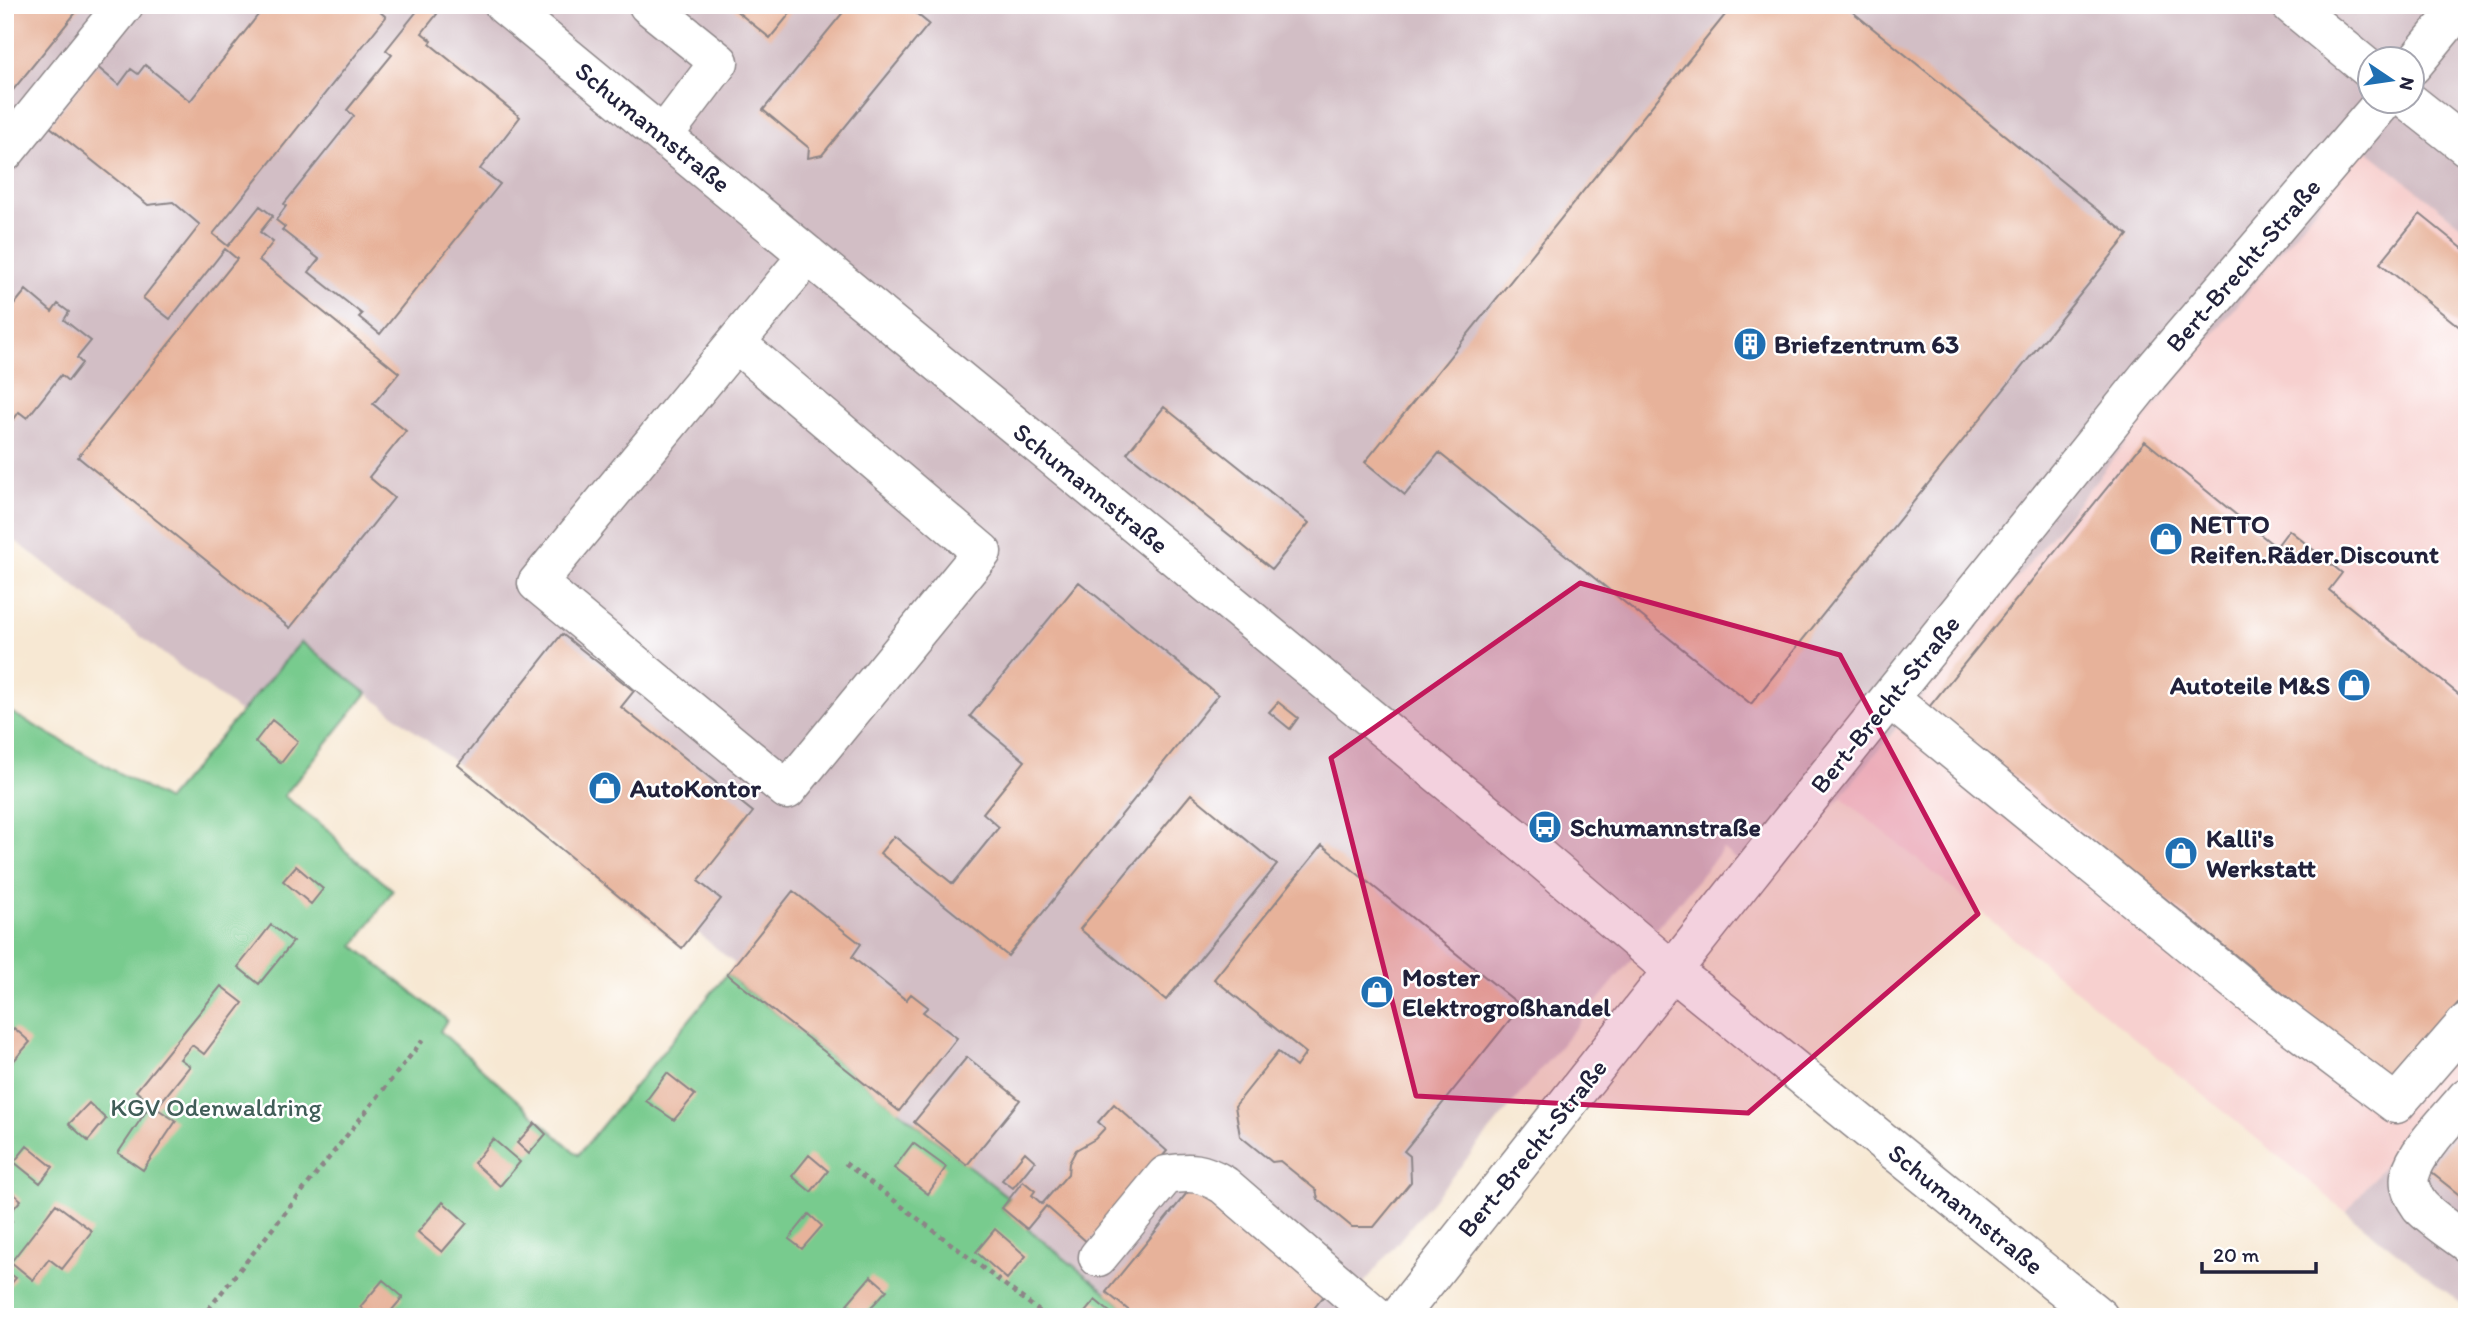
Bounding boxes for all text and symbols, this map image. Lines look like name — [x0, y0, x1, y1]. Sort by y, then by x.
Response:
north arrow — [2356, 46, 2426, 116]
street label: Schumannstraße — [569, 55, 737, 199]
text: N — [2394, 75, 2420, 93]
street label: Bert-Brecht-Straße — [2159, 171, 2327, 359]
building icon: Briefzentrum 63 — [1731, 325, 1769, 363]
place label: Briefzentrum 63 — [1774, 328, 1959, 360]
street label: Schumannstraße — [1007, 416, 1175, 560]
place label: NETTO Reifen.Räder.Discount — [2190, 508, 2439, 570]
shop icon: NETTO Reifen.Räder.Discount — [2147, 520, 2185, 558]
street label: Bert-Brecht-Straße — [1803, 608, 1967, 800]
shop icon: Autoteile M&S — [2335, 666, 2373, 704]
place label: Autoteile M&S — [2169, 669, 2330, 701]
shop icon: AutoKontor — [586, 769, 624, 807]
place label: AutoKontor — [629, 772, 762, 804]
bus stop icon: Schumannstraße — [1526, 808, 1564, 846]
place label: Schumannstraße — [1570, 811, 1761, 843]
place label: Kalli's Werkstatt — [2206, 822, 2317, 884]
shop icon: Kalli's Werkstatt — [2162, 834, 2200, 872]
place label: Moster Elektrogroßhandel — [1402, 961, 1611, 1023]
shop icon: Moster Elektrogroßhandel — [1358, 973, 1396, 1011]
street label: Bert-Brecht-Straße — [1450, 1052, 1614, 1244]
park label: KGV Odenwaldring — [110, 1091, 322, 1123]
street label: Schumannstraße — [1882, 1137, 2050, 1281]
scale bar — [2202, 1231, 2316, 1275]
text: 20 m — [2213, 1242, 2260, 1267]

